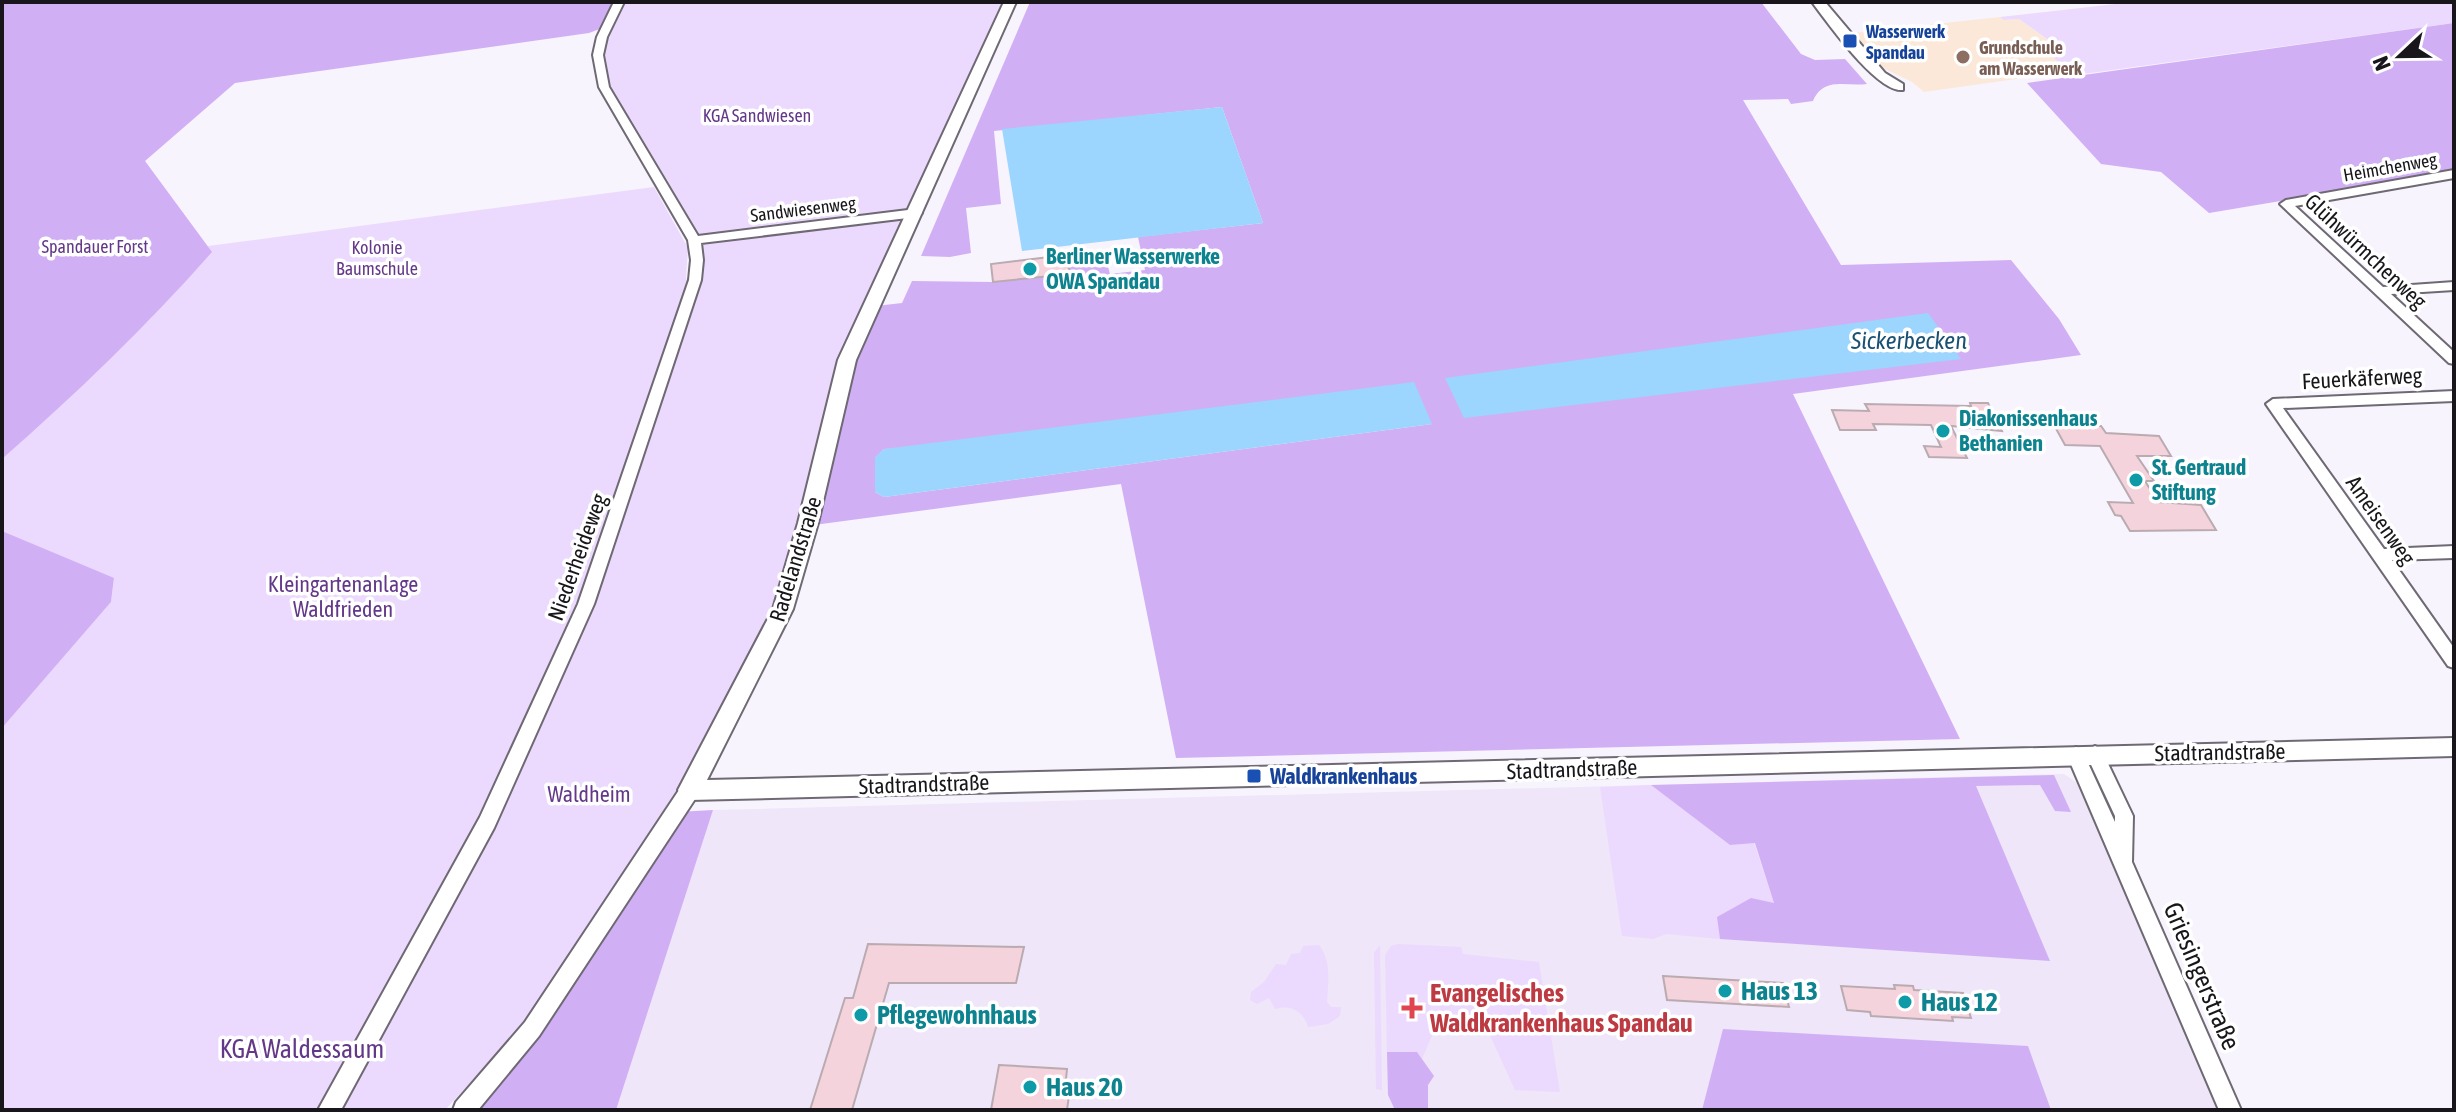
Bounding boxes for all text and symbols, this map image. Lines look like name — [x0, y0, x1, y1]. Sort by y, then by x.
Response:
north arrow — [2360, 16, 2440, 96]
place label: Wasserwerk Spandau — [1865, 21, 1946, 63]
marker: Wasserwerk Spandau — [1841, 32, 1859, 50]
place label: Grundschule am Wasserwerk — [1979, 37, 2083, 79]
marker: Grundschule am Wasserwerk — [1954, 48, 1972, 66]
text: N — [2367, 53, 2396, 74]
park label: KGA Sandwiesen — [703, 105, 811, 126]
street label: Heimchenweg — [2342, 148, 2439, 186]
street label: Glühwürmchenweg — [2300, 188, 2433, 314]
street label: Sandwiesenweg — [749, 192, 857, 226]
park label: Spandauer Forst — [42, 236, 148, 257]
park label: Kolonie Baumschule — [336, 237, 418, 279]
place label: Berliner Wasserwerke OWA Spandau — [1046, 243, 1220, 294]
marker: Berliner Wasserwerke OWA Spandau — [1021, 260, 1039, 278]
water label: Sickerbecken — [1850, 327, 1967, 354]
street label: Feuerkäferweg — [2301, 362, 2423, 394]
place label: Diakonissenhaus Bethanien — [1959, 405, 2098, 456]
marker: Diakonissenhaus Bethanien — [1934, 422, 1952, 440]
place label: St. Gertraud Stiftung — [2152, 454, 2246, 505]
marker: St. Gertraud Stiftung — [2127, 471, 2145, 489]
street label: Ameisenweg — [2341, 471, 2421, 570]
street label: Niederheideweg — [542, 490, 612, 624]
street label: Radelandstraße — [764, 493, 826, 625]
park label: Kleingartenanlage Waldfrieden — [268, 571, 418, 622]
street label: Stadtrandstraße — [2154, 738, 2286, 766]
street label: Stadtrandstraße — [1506, 754, 1638, 784]
place label: Waldkrankenhaus — [1269, 763, 1418, 789]
marker: Waldkrankenhaus — [1245, 767, 1263, 785]
street label: Stadtrandstraße — [858, 769, 990, 799]
park label: Waldheim — [547, 781, 631, 807]
street label: Griesingerstraße — [2158, 898, 2246, 1054]
place label: Haus 13 — [1741, 976, 1818, 1006]
place label: Evangelisches Waldkrankenhaus Spandau — [1429, 978, 1693, 1038]
marker: Haus 13 — [1716, 982, 1734, 1000]
place label: Haus 12 — [1921, 987, 1998, 1017]
marker: Haus 12 — [1896, 993, 1914, 1011]
marker: Evangelisches Waldkrankenhaus Spandau — [1401, 997, 1423, 1019]
place label: Pflegewohnhaus — [877, 1000, 1037, 1030]
marker: Pflegewohnhaus — [852, 1006, 870, 1024]
park label: KGA Waldessaum — [220, 1034, 384, 1064]
place label: Haus 20 — [1046, 1072, 1123, 1102]
marker: Haus 20 — [1021, 1078, 1039, 1096]

